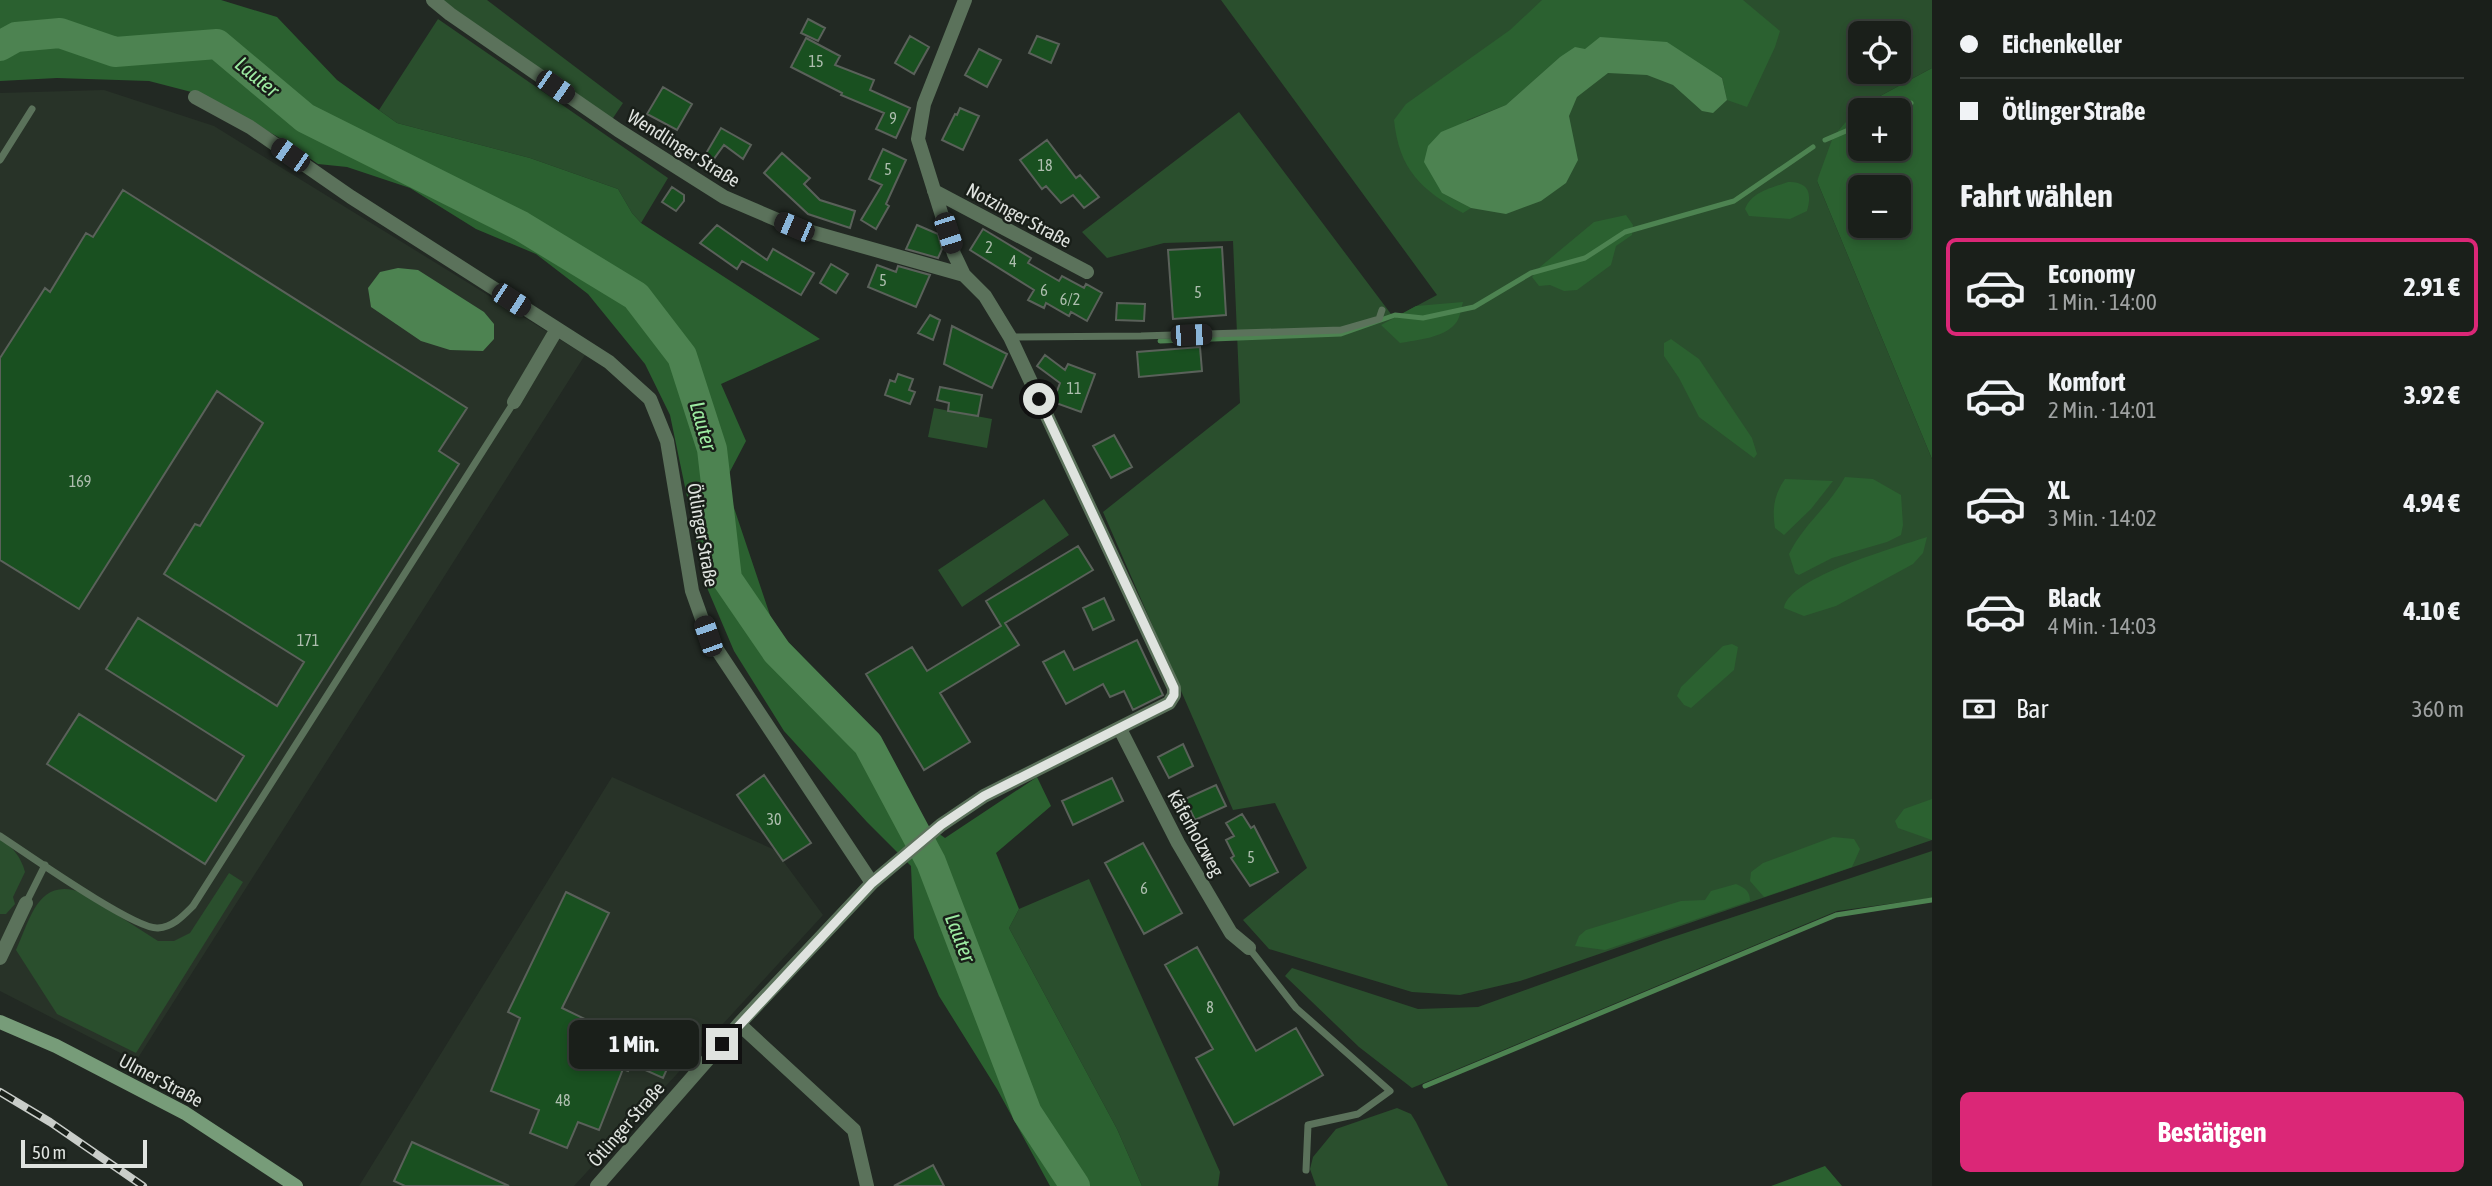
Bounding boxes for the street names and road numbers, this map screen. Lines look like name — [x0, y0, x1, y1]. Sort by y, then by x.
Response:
street label: Wendlinger Straße — [624, 105, 744, 191]
street label: Notzinger Straße — [963, 178, 1075, 252]
street label: Ötlinger Straße — [683, 481, 723, 589]
street label: Käferholzweg — [1163, 786, 1229, 881]
street label: Ulmer Straße — [115, 1049, 207, 1111]
street label: Ötlinger Straße — [583, 1077, 669, 1171]

